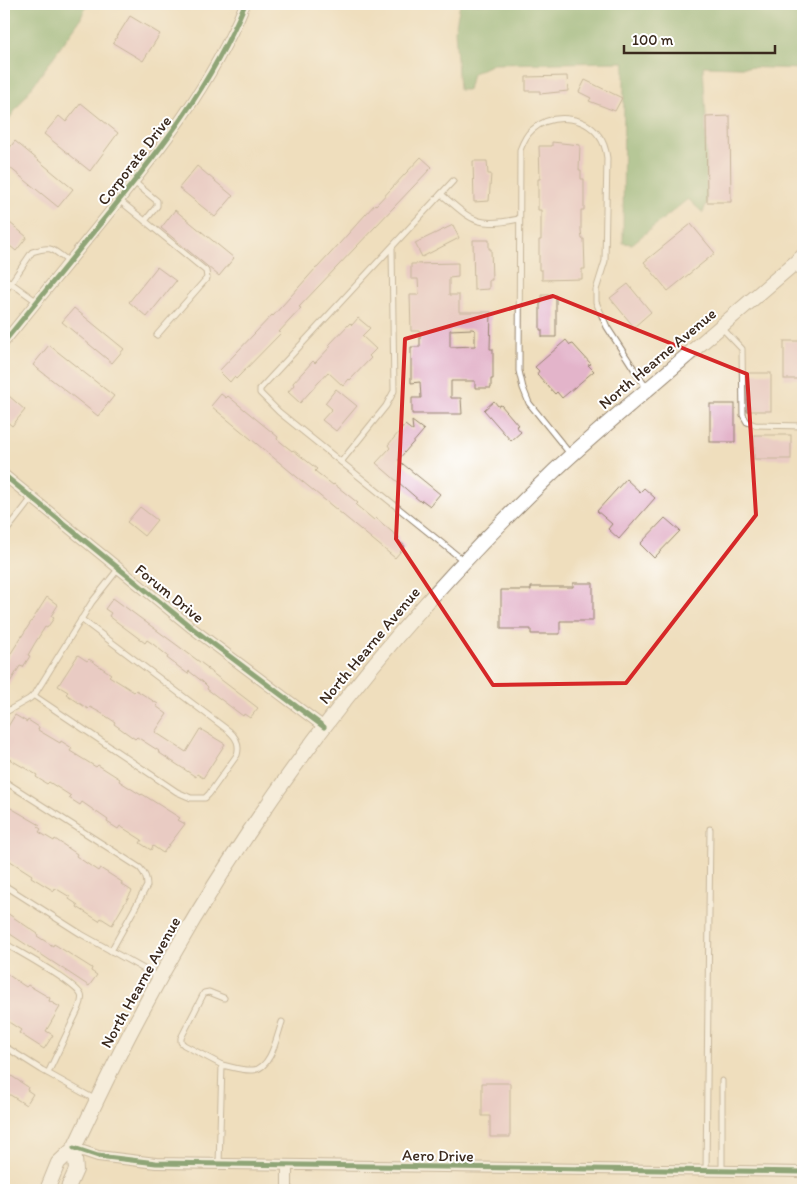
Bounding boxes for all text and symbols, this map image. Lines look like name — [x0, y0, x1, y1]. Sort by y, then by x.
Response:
scale bar — [624, 22, 776, 54]
text: 100 m — [632, 31, 674, 49]
street label: Corporate Drive — [93, 111, 175, 209]
street label: North Hearne Avenue — [595, 304, 720, 413]
street label: Forum Drive — [131, 560, 208, 627]
street label: North Hearne Avenue — [315, 583, 424, 708]
street label: North Hearne Avenue — [96, 913, 184, 1051]
street label: Aero Drive — [402, 1145, 474, 1166]

